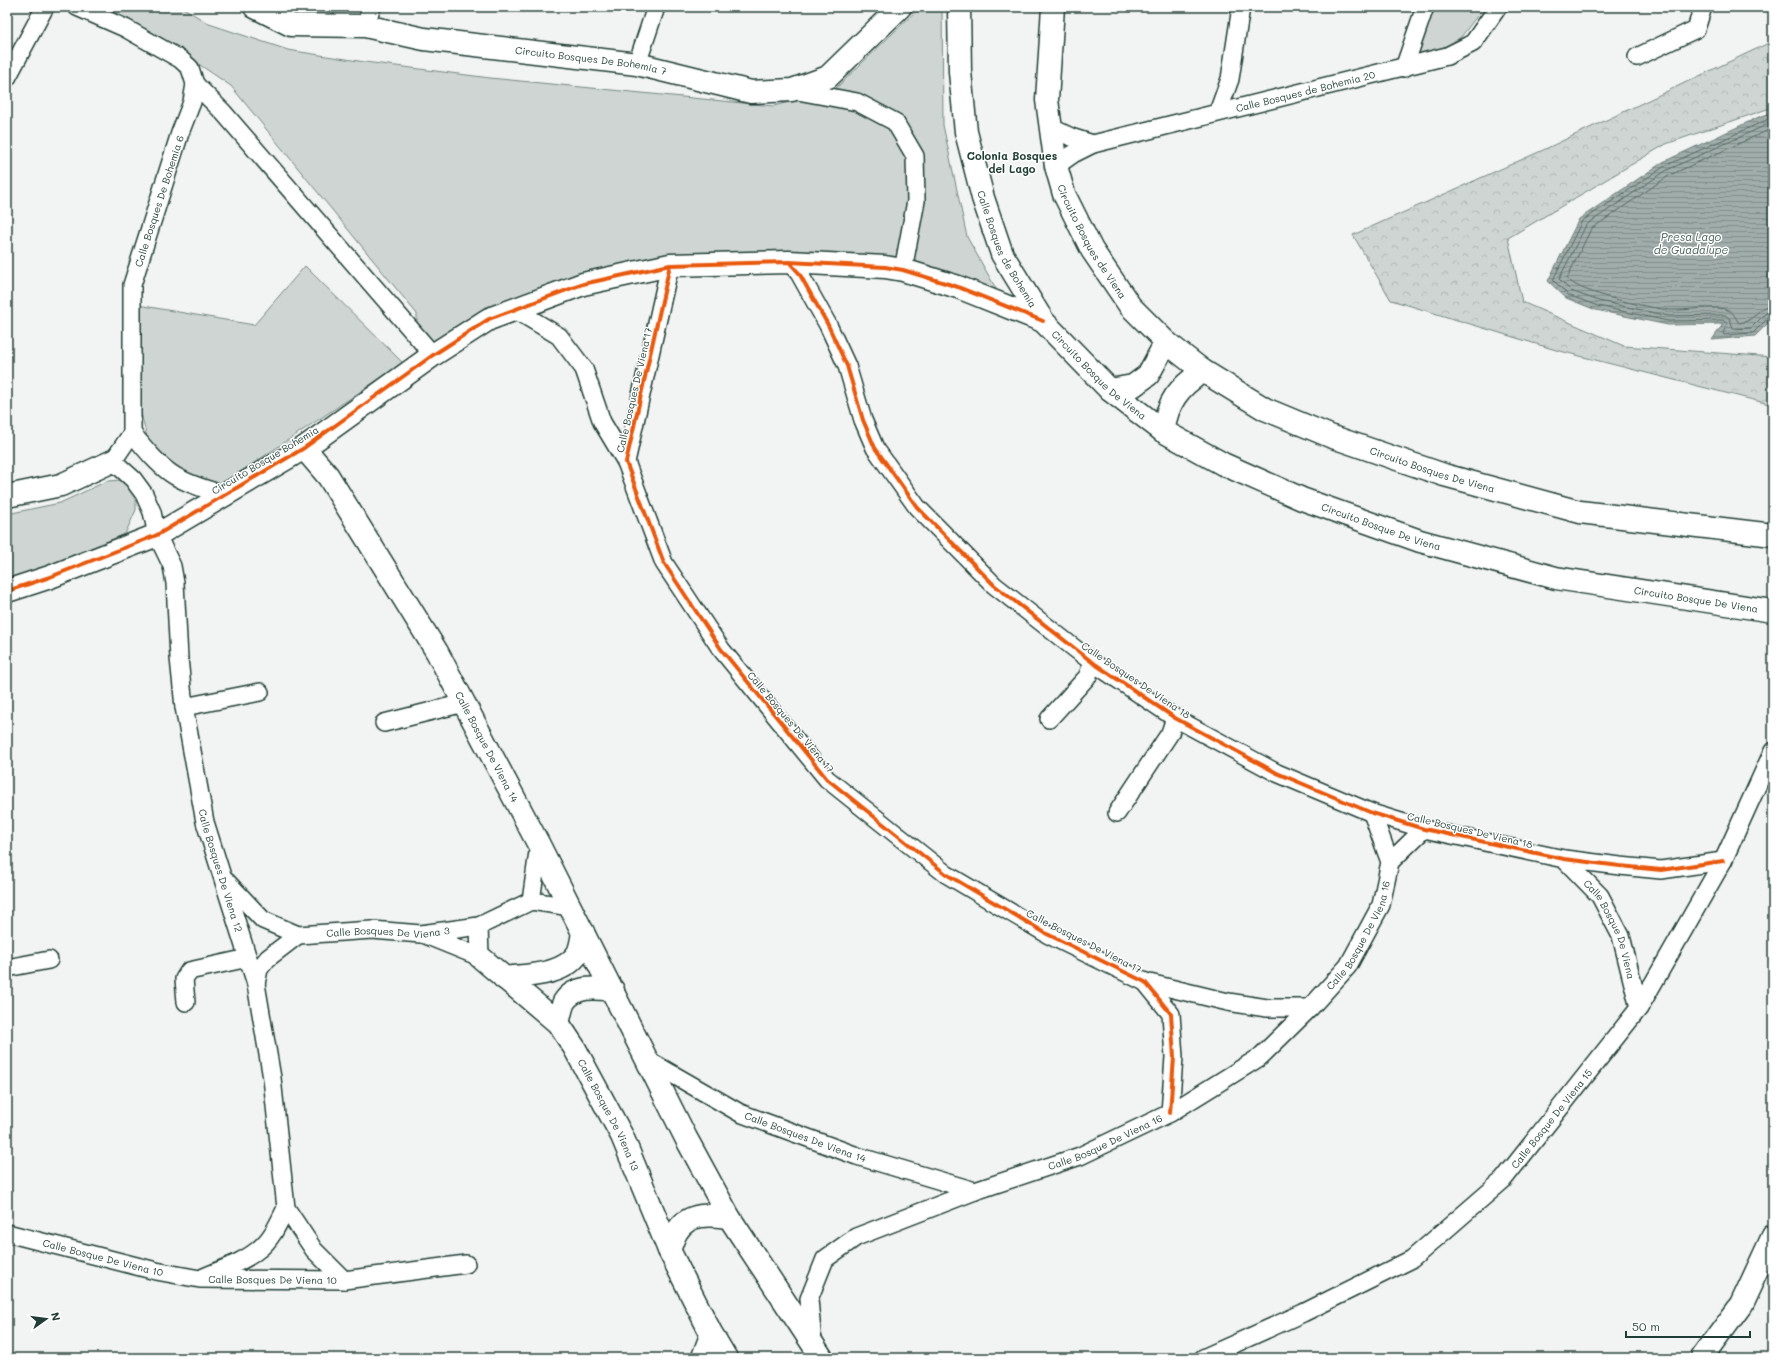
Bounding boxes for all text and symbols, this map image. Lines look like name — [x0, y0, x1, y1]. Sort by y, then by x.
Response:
street label: Circuito Bosques De Bohemia 7 — [515, 43, 668, 78]
street label: Calle Bosques de Bohemia 20 — [1234, 67, 1376, 115]
street label: Calle Bosques De Bohemia 6 — [131, 133, 187, 269]
district label: Colonia Bosques del Lago — [967, 148, 1058, 176]
street label: Circuito Bosques de Viena — [1055, 183, 1130, 301]
street label: Calle Bosques de Bohemia — [974, 189, 1040, 310]
water label: Presa Lago de Guadalupe — [1654, 229, 1728, 257]
street label: Calle Bosques De Viena 17 — [613, 326, 655, 454]
street label: Circuito Bosque De Viena — [1049, 327, 1149, 423]
street label: Circuito Bosque Bohemia — [209, 422, 321, 498]
street label: Circuito Bosques De Viena — [1368, 443, 1496, 496]
street label: Circuito Bosque De Viena — [1320, 499, 1442, 553]
street label: Circuito Bosque De Viena — [1633, 583, 1759, 616]
street label: Calle Bosques De Viena 18 — [1079, 638, 1193, 722]
street label: Calle Bosques De Viena 17 — [745, 669, 838, 776]
street label: Calle Bosque De Viena 14 — [452, 689, 522, 805]
street label: Calle Bosques De Viena 12 — [196, 808, 246, 934]
street label: Calle Bosques De Viena 18 — [1406, 809, 1534, 851]
street label: Calle Bosque De Viena — [1581, 876, 1639, 981]
street label: Calle Bosque De Viena 16 — [1323, 880, 1393, 993]
street label: Calle Bosques De Viena 17 — [1024, 906, 1145, 976]
street label: Calle Bosques De Viena 3 — [326, 923, 451, 941]
street label: Calle Bosque De Viena 13 — [575, 1056, 642, 1173]
street label: Calle Bosque De Viena 15 — [1508, 1066, 1595, 1171]
street label: Calle Bosques De Viena 14 — [743, 1108, 868, 1165]
street label: Calle Bosque De Viena 16 — [1046, 1111, 1164, 1173]
street label: Calle Bosque De Viena 10 — [41, 1235, 164, 1279]
street label: Calle Bosques De Viena 10 — [208, 1272, 337, 1287]
north arrow — [26, 1299, 66, 1339]
text: N — [48, 1311, 64, 1322]
scale bar — [1626, 1313, 1750, 1339]
text: 50 m — [1632, 1318, 1660, 1334]

